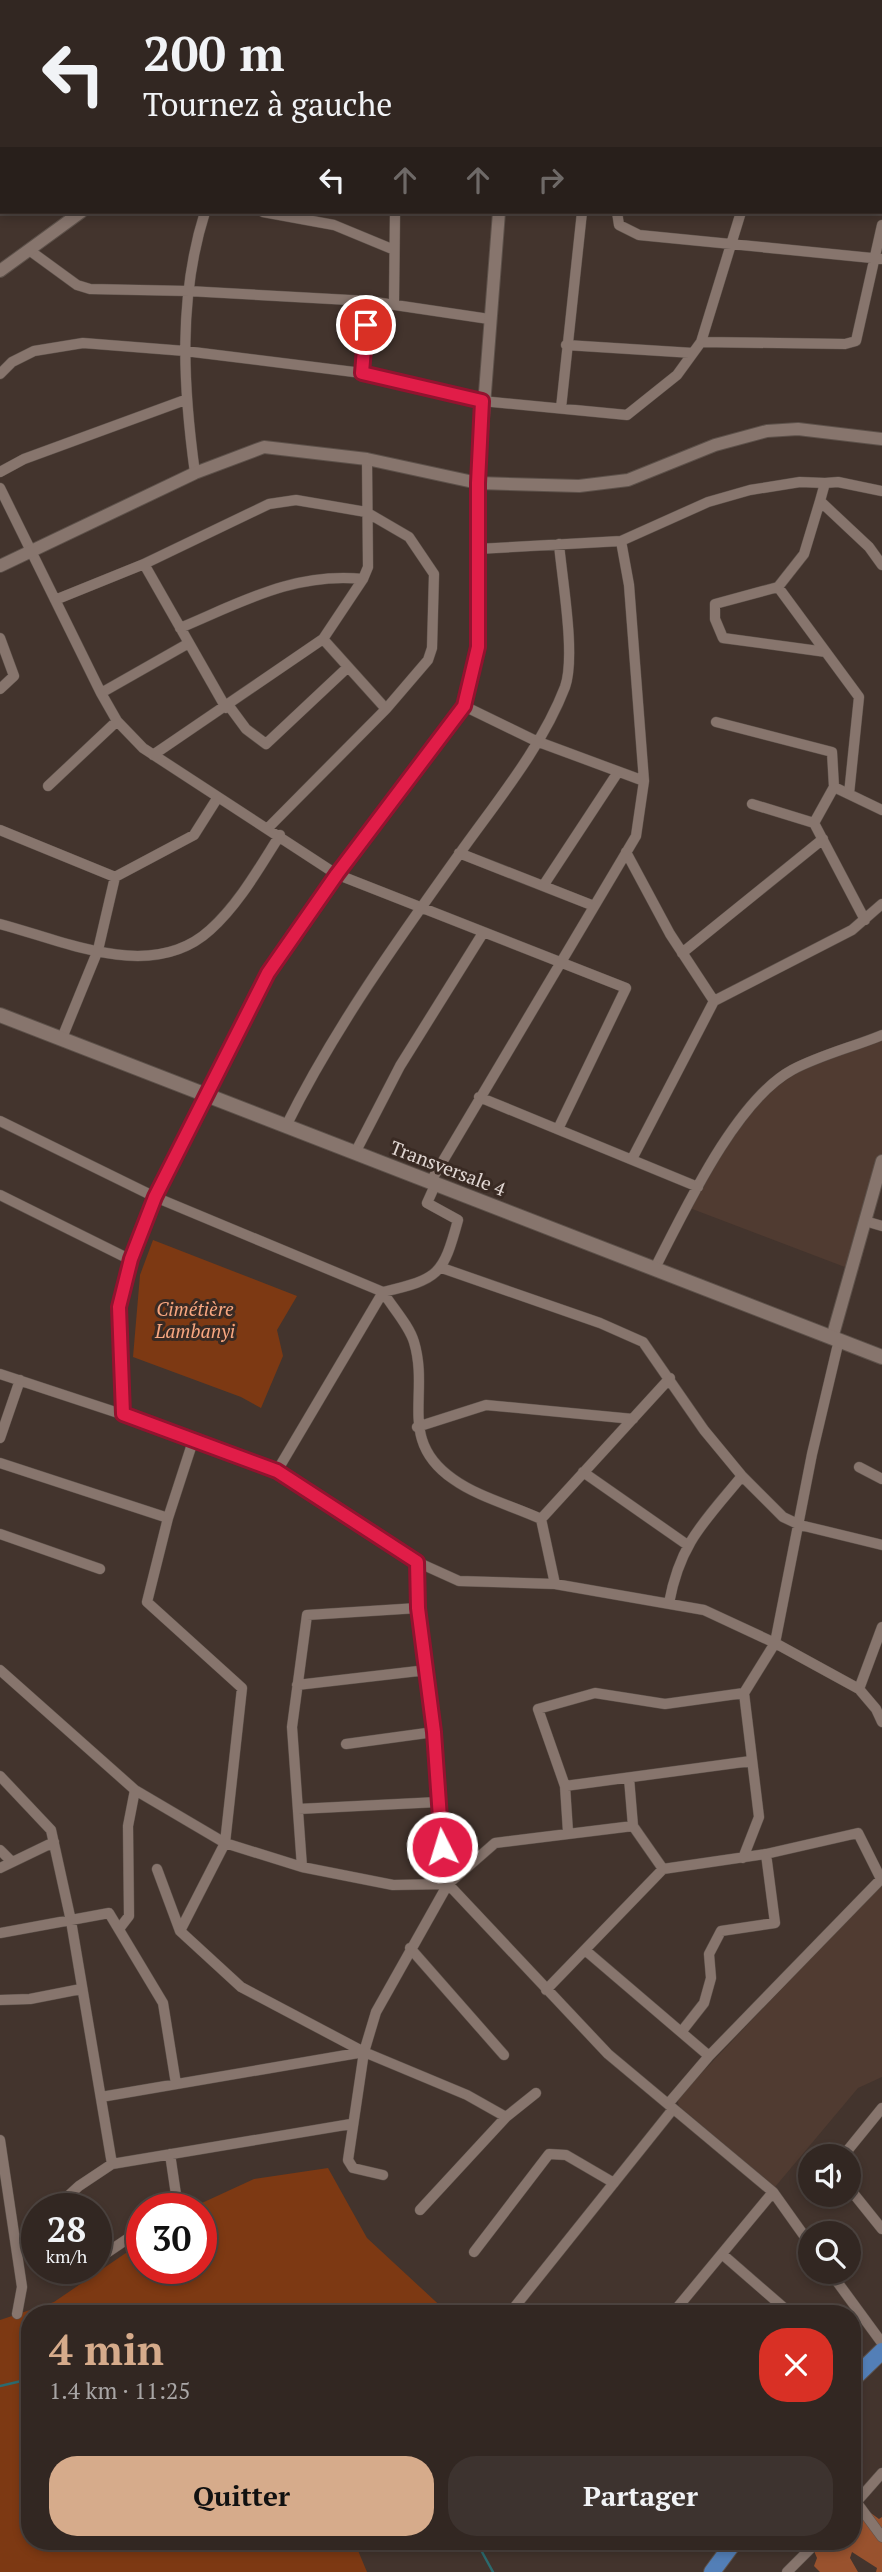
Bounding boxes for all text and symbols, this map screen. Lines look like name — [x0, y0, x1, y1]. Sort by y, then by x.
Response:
text: 200 m — [143, 20, 285, 85]
icon: left — [28, 28, 119, 119]
text: Tournez à gauche — [143, 83, 392, 125]
icon: left — [313, 161, 351, 199]
icon: ahead — [386, 161, 424, 199]
icon: ahead — [459, 161, 497, 199]
icon: right — [532, 161, 570, 199]
pin — [336, 295, 396, 355]
icon: arrive — [347, 306, 385, 344]
street label: Transversale 4 — [387, 1134, 510, 1201]
park label: Cimétière Lambanyi — [154, 1296, 236, 1343]
position arrow — [405, 1810, 479, 1884]
map controls — [798, 2144, 861, 2284]
button: sound — [798, 2144, 861, 2207]
speed limit sign: 30 — [126, 2193, 217, 2284]
text: 28 — [47, 2206, 86, 2252]
button: search — [798, 2221, 861, 2284]
text: km/h — [46, 2244, 87, 2268]
text: 4 min — [49, 2321, 164, 2377]
button: close — [759, 2328, 833, 2402]
text: 1.4 km · 11:25 — [49, 2375, 191, 2406]
button: Quitter — [49, 2456, 434, 2536]
button: Partager — [448, 2456, 833, 2536]

